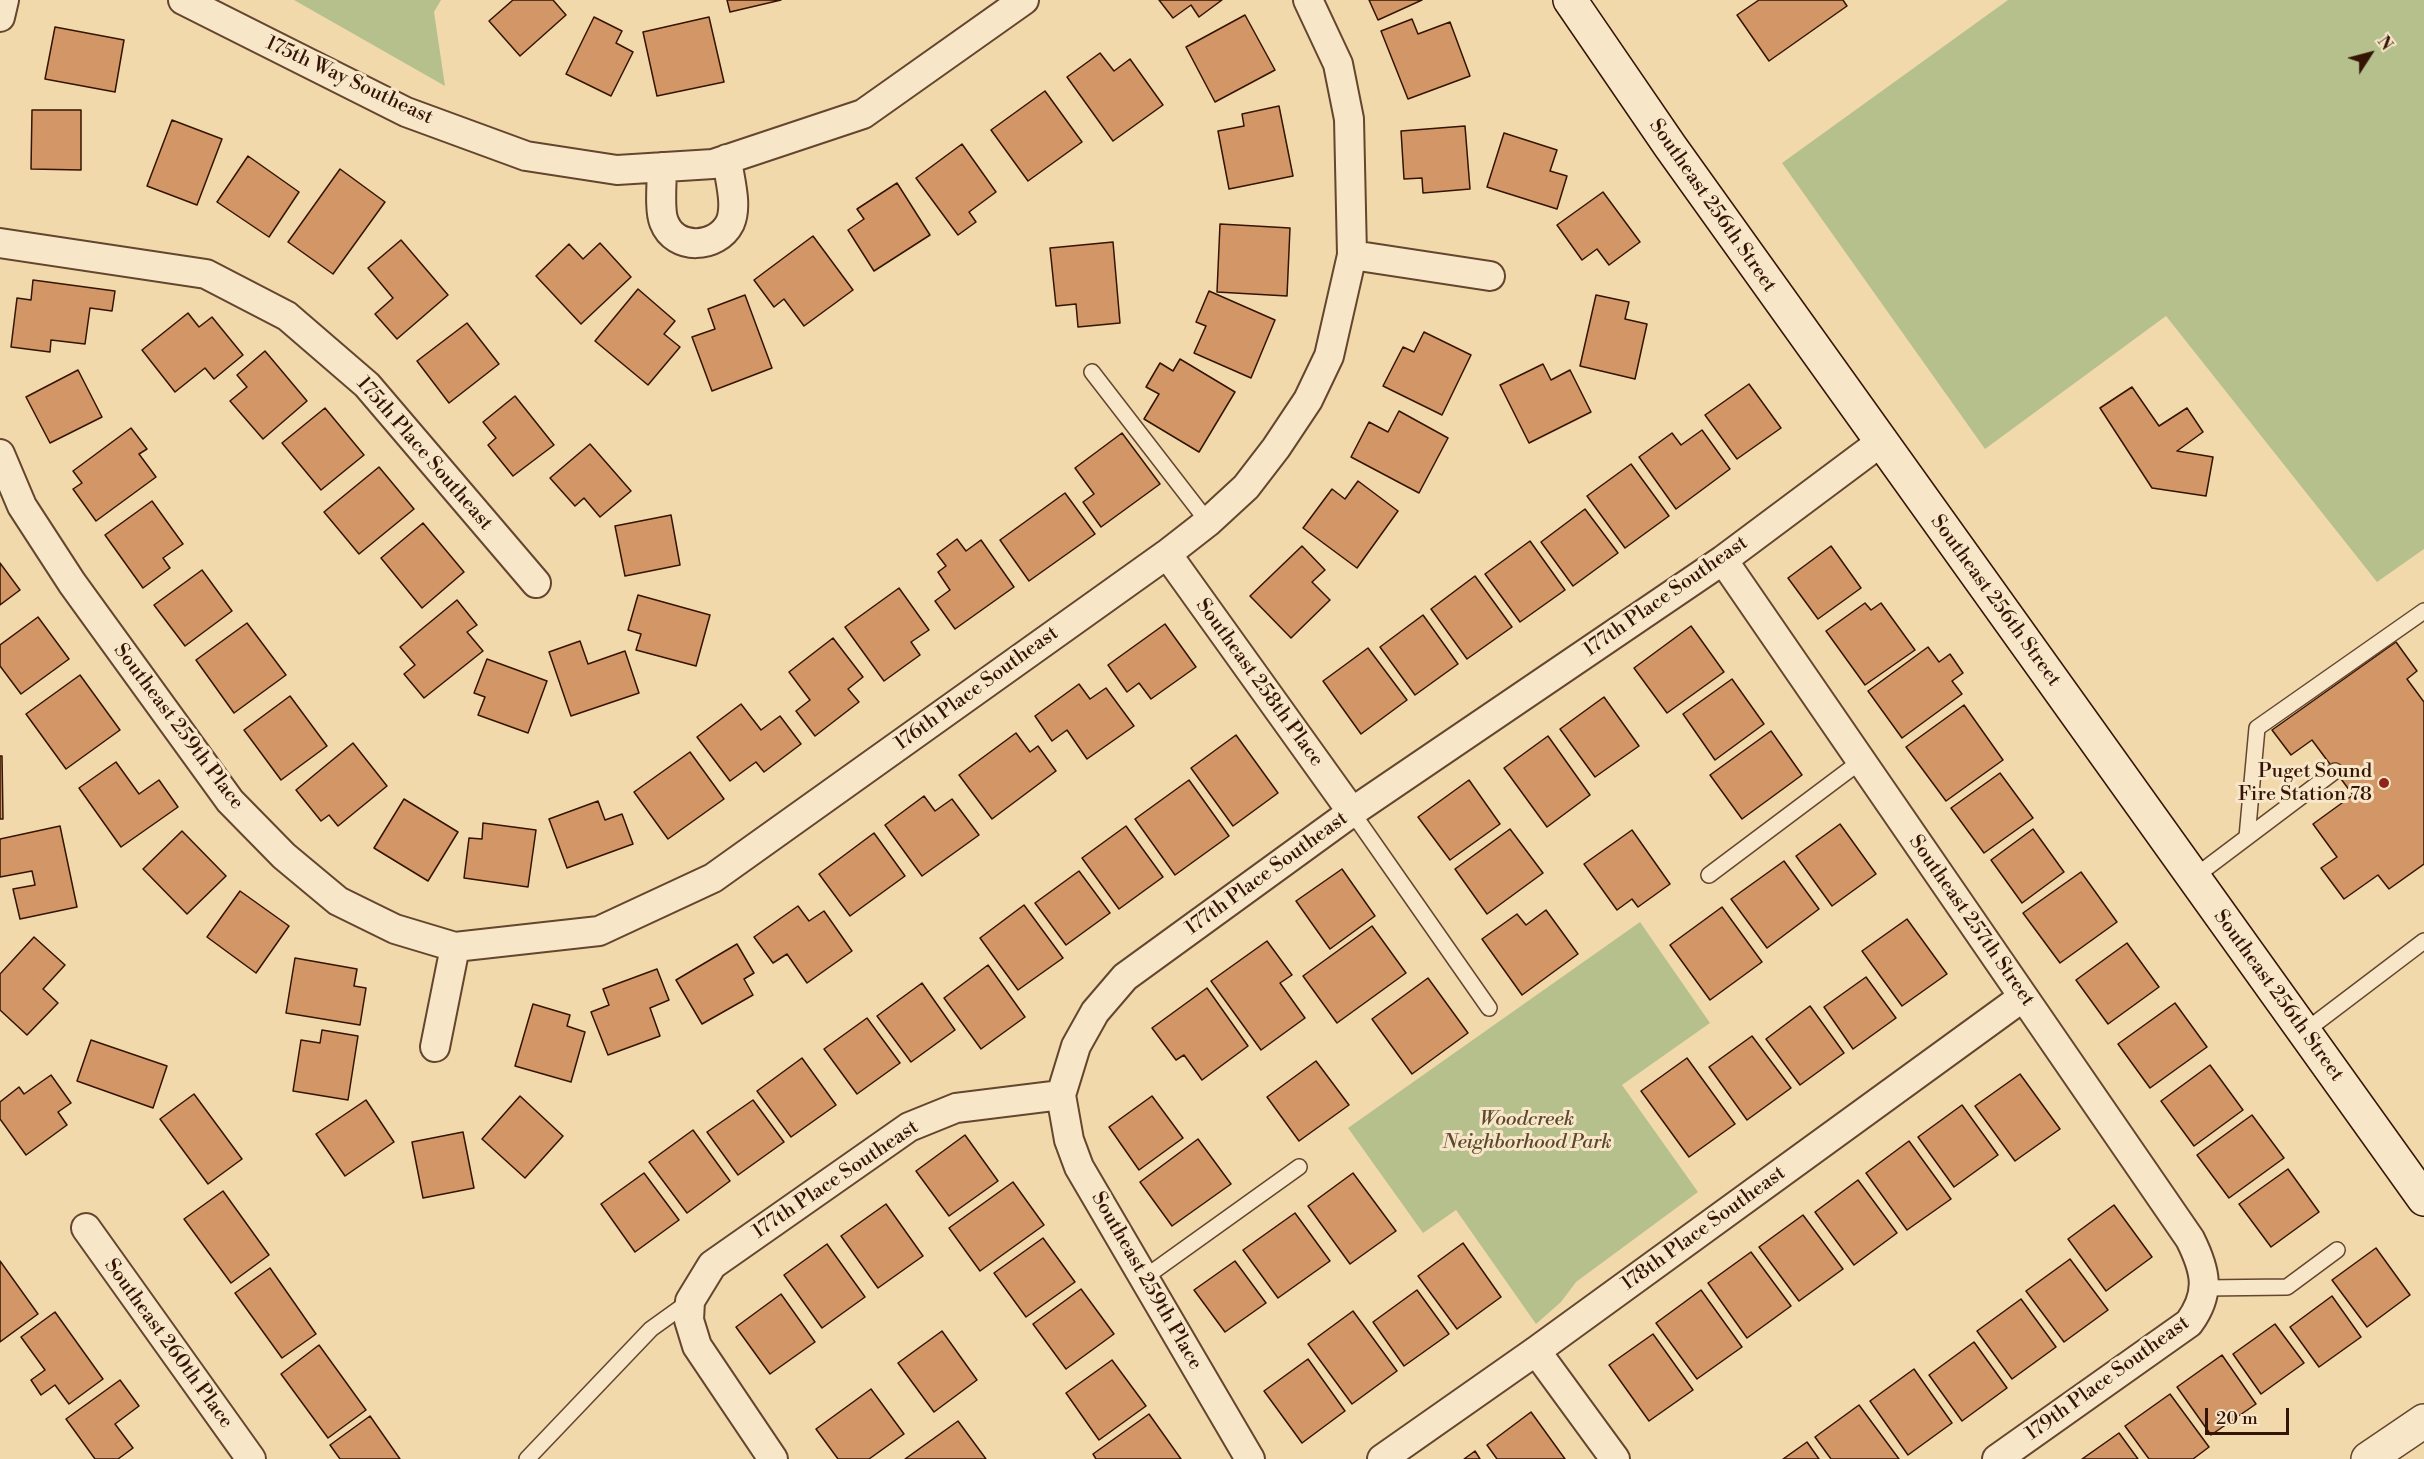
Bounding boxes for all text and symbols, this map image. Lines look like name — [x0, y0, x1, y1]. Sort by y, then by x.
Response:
north arrow — [2340, 24, 2400, 84]
street label: 175th Way Southeast — [262, 32, 436, 130]
text: N — [2373, 32, 2396, 54]
street label: Southeast 256th Street — [1643, 115, 1781, 297]
street label: 175th Place Southeast — [351, 372, 497, 536]
street label: Southeast 256th Street — [1925, 511, 2065, 691]
street label: 177th Place Southeast — [1579, 531, 1753, 663]
street label: Southeast 258th Place — [1190, 594, 1328, 772]
street label: 176th Place Southeast — [891, 622, 1063, 756]
street label: Southeast 259th Place — [108, 639, 248, 815]
place label: Puget Sound Fire Station 78 — [2238, 760, 2372, 807]
marker: Puget Sound Fire Station 78 — [2377, 776, 2391, 790]
street label: 177th Place Southeast — [1181, 807, 1353, 941]
street label: Southeast 257th Street — [1903, 831, 2039, 1011]
street label: Southeast 256th Street — [2208, 906, 2348, 1086]
park label: Woodcreek Neighborhood Park — [1442, 1108, 1612, 1155]
street label: 177th Place Southeast — [749, 1116, 923, 1244]
street label: 178th Place Southeast — [1617, 1162, 1791, 1296]
street label: Southeast 259th Place — [1085, 1188, 1207, 1374]
street label: Southeast 260th Place — [98, 1255, 238, 1433]
street label: 179th Place Southeast — [2021, 1312, 2195, 1446]
scale bar — [2208, 1396, 2292, 1434]
text: 20 m — [2216, 1407, 2258, 1430]

